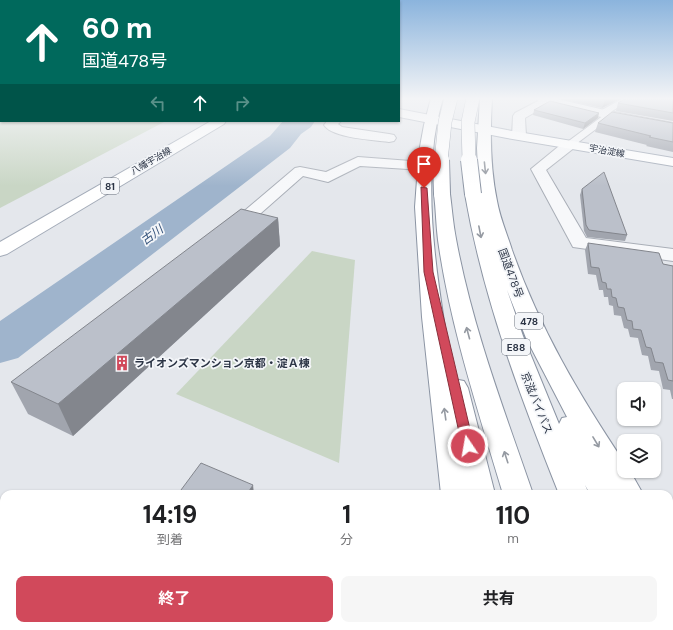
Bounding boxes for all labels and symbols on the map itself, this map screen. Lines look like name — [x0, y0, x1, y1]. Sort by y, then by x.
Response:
street label: 宇治淀線 — [588, 142, 627, 160]
street label: 八幡宇治線 — [129, 144, 174, 177]
pin — [407, 147, 441, 188]
one-way arrow — [481, 161, 489, 174]
road number: 81 — [101, 178, 119, 194]
water label: 古川 — [138, 220, 168, 249]
one-way arrow — [477, 226, 485, 239]
street label: 国道478号 — [496, 246, 526, 300]
road number: 478 — [515, 313, 543, 329]
one-way arrow — [464, 326, 472, 339]
road number: E88 — [502, 339, 530, 355]
building icon: ライオンズマンション京都・淀Ａ棟 — [113, 354, 131, 372]
place label: ライオンズマンション京都・淀Ａ棟 — [134, 356, 310, 370]
street label: 京滋バイパス — [518, 370, 556, 436]
one-way arrow — [441, 408, 449, 421]
position arrow — [447, 425, 489, 467]
one-way arrow — [592, 436, 600, 447]
one-way arrow — [502, 451, 509, 464]

